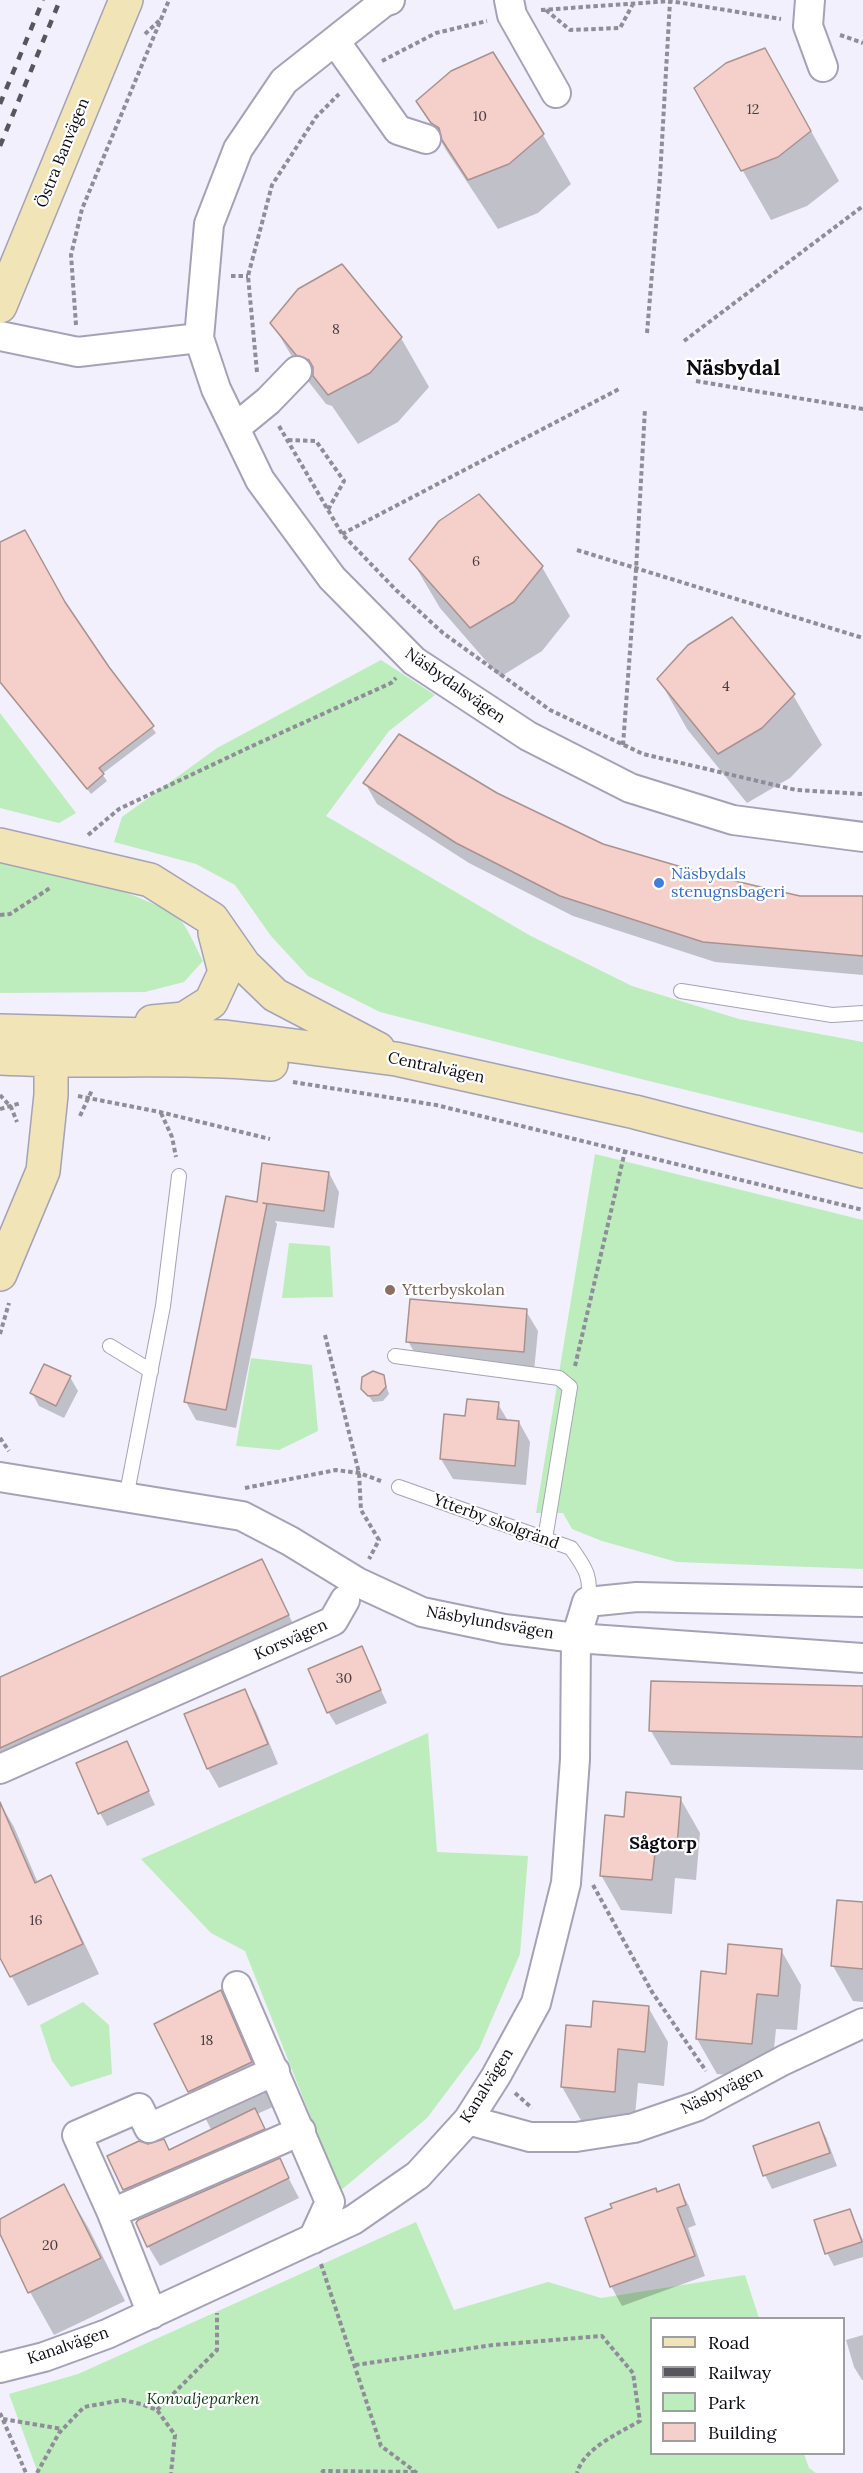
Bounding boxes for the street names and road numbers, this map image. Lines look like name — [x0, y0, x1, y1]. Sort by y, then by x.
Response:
street label: Östra Banvägen — [32, 95, 94, 211]
street label: Näsbydalsvägen — [401, 644, 509, 728]
street label: Centralvägen — [386, 1048, 486, 1088]
street label: Ytterby skolgränd — [431, 1490, 561, 1554]
street label: Näsbylundsvägen — [425, 1602, 555, 1644]
street label: Korsvägen — [252, 1615, 330, 1665]
street label: Kanalvägen — [456, 2045, 518, 2127]
street label: Näsbyvägen — [678, 2063, 766, 2119]
street label: Kanalvägen — [25, 2323, 111, 2369]

